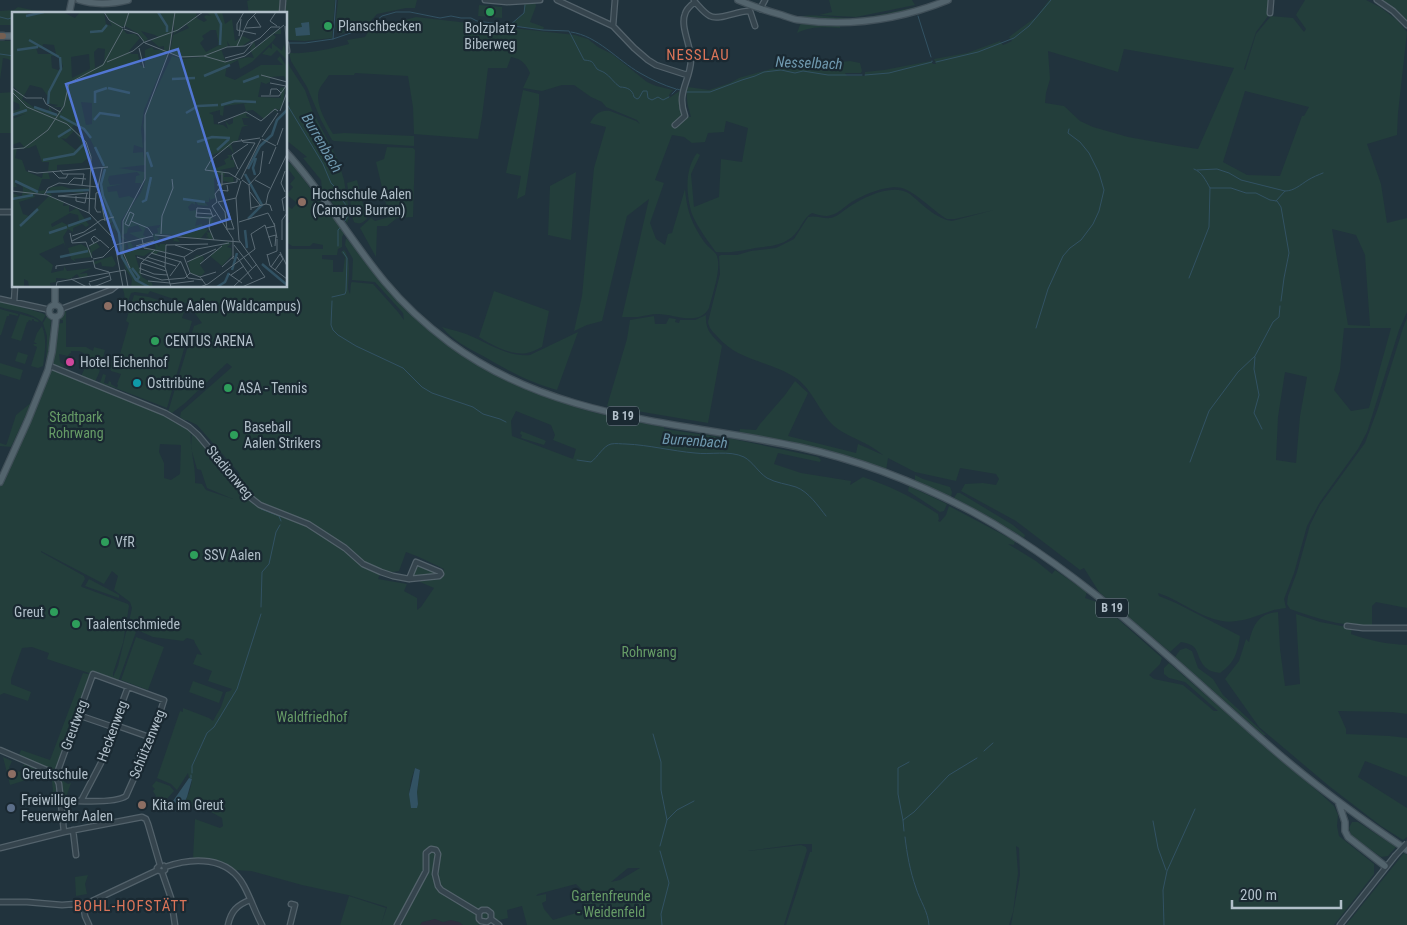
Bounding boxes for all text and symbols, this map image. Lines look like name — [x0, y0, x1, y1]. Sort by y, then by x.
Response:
marker: Bolzplatz Biberweg — [484, 6, 496, 18]
inset map — [12, 12, 288, 288]
place label: Planschbecken — [338, 18, 422, 34]
marker: Planschbecken — [322, 20, 334, 32]
place label: Bolzplatz Biberweg — [464, 20, 516, 52]
district label: NESSLAU — [666, 46, 730, 64]
water label: Nesselbach — [775, 53, 843, 73]
water label: Burrenbach — [298, 110, 346, 176]
place label: Hochschule Aalen (Campus Burren) — [312, 186, 412, 219]
marker: Hochschule Aalen (Campus Burren) — [296, 196, 308, 208]
place label: Hochschule Aalen (Waldcampus) — [118, 298, 301, 315]
marker: Hochschule Aalen (Waldcampus) — [102, 300, 114, 312]
place label: CENTUS ARENA — [165, 333, 253, 349]
marker: CENTUS ARENA — [149, 335, 161, 347]
place label: Hotel Eichenhof — [80, 354, 168, 370]
marker: Hotel Eichenhof — [64, 356, 76, 368]
place label: Osttribüne — [147, 375, 205, 391]
marker: Osttribüne — [131, 377, 143, 389]
place label: ASA - Tennis — [238, 380, 307, 396]
marker: ASA - Tennis — [222, 382, 234, 394]
road number: B 19 — [607, 406, 639, 426]
park label: Stadtpark Rohrwang — [48, 409, 104, 441]
place label: Baseball Aalen Strikers — [244, 419, 321, 451]
marker: Baseball Aalen Strikers — [228, 429, 240, 441]
water label: Burrenbach — [662, 430, 728, 452]
street label: Stadionweg — [203, 442, 257, 502]
place label: VfR — [115, 534, 135, 550]
marker: VfR — [99, 536, 111, 548]
place label: SSV Aalen — [204, 547, 261, 563]
marker: SSV Aalen — [188, 549, 200, 561]
road number: B 19 — [1096, 598, 1128, 618]
place label: Greut — [14, 604, 44, 620]
marker: Greut — [48, 606, 60, 618]
place label: Taalentschmiede — [86, 616, 181, 632]
marker: Taalentschmiede — [70, 618, 82, 630]
park label: Rohrwang — [621, 644, 677, 660]
street label: Greutweg — [58, 698, 90, 752]
street label: Heckenweg — [94, 698, 130, 764]
street label: Schützenweg — [126, 707, 168, 781]
park label: Waldfriedhof — [277, 709, 348, 725]
place label: Greutschule — [22, 766, 88, 782]
marker: Greutschule — [6, 768, 18, 780]
place label: Freiwillige Feuerwehr Aalen — [21, 792, 113, 824]
place label: Kita im Greut — [152, 797, 224, 813]
marker: Kita im Greut — [136, 799, 148, 811]
marker: Freiwillige Feuerwehr Aalen — [5, 802, 17, 814]
scale bar — [1232, 878, 1341, 910]
text: 200 m — [1240, 886, 1277, 904]
park label: Gartenfreunde - Weidenfeld — [571, 888, 651, 920]
district label: BOHL-HOFSTÄTT — [74, 897, 188, 915]

